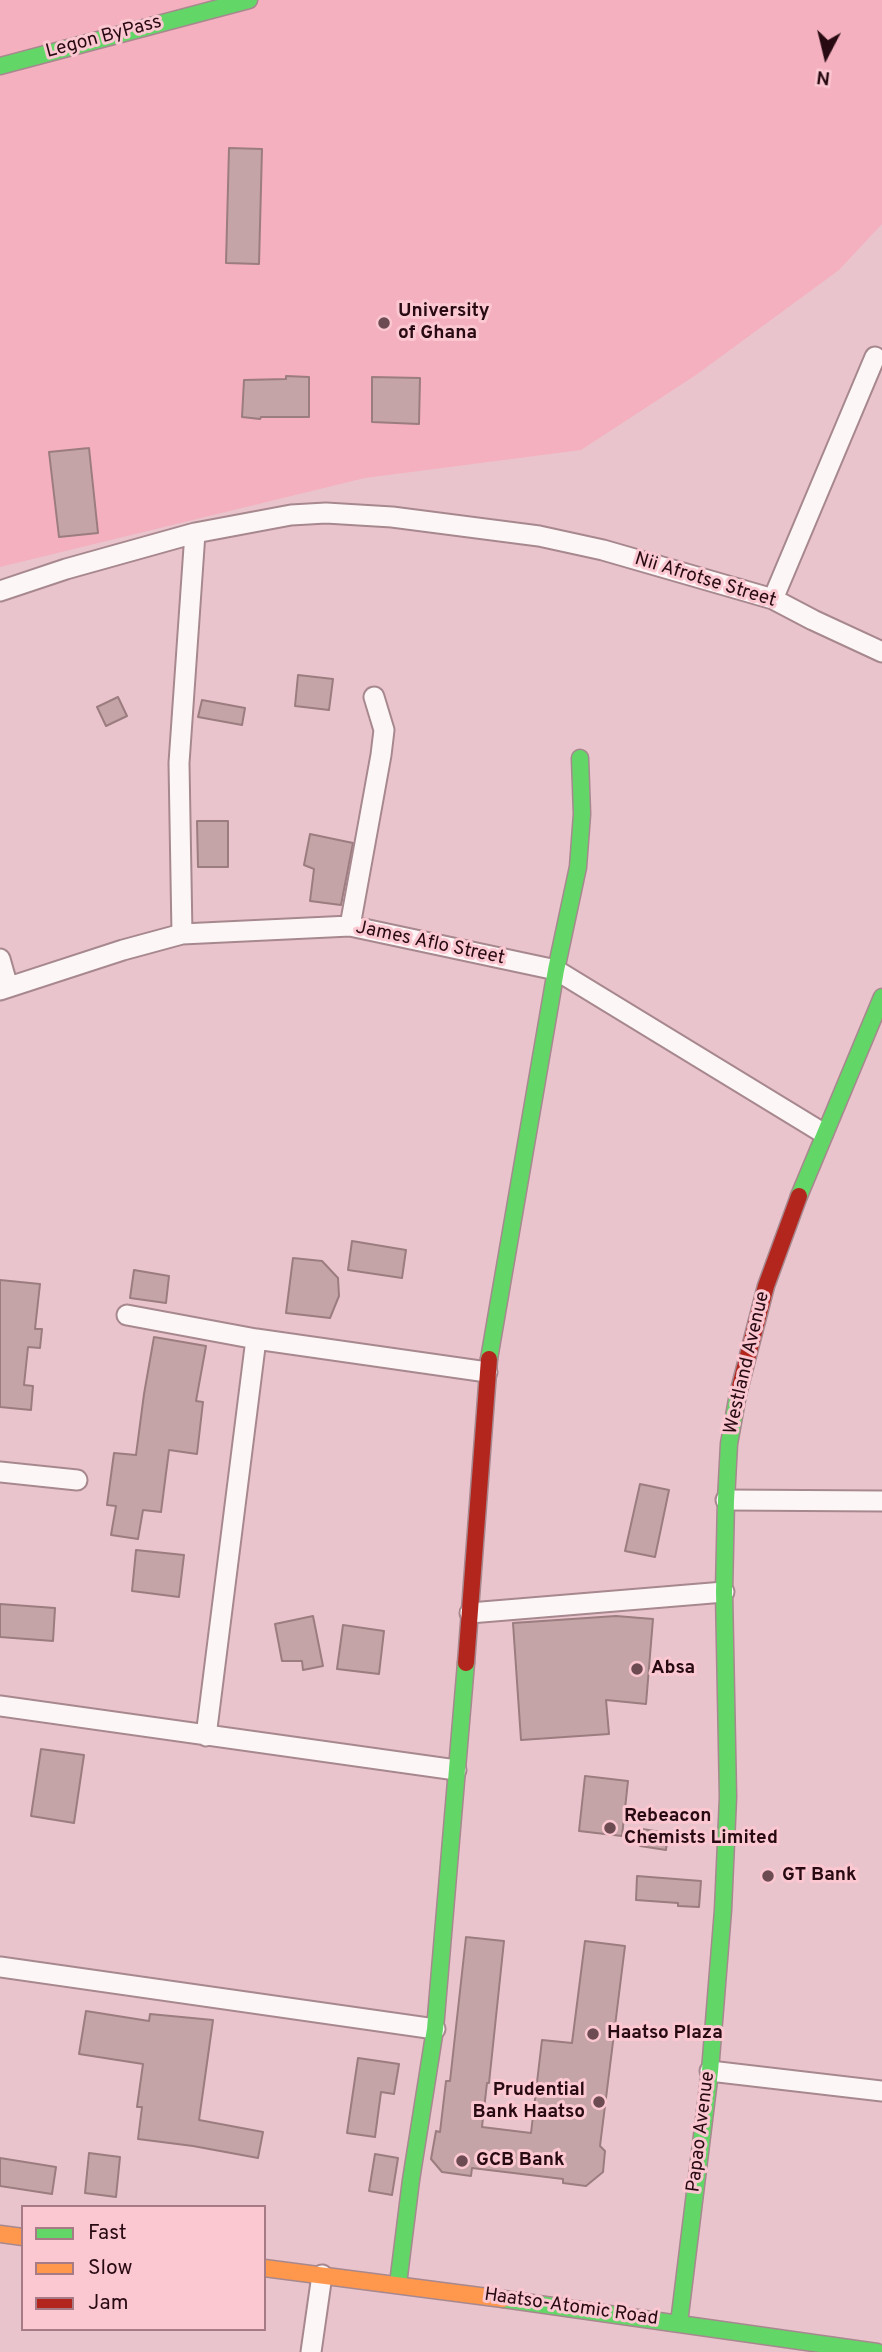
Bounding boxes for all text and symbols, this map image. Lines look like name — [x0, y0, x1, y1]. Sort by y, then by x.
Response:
street label: Legon ByPass — [44, 12, 164, 64]
north arrow — [791, 21, 861, 91]
text: N — [815, 64, 832, 90]
place label: University of Ghana — [398, 301, 490, 345]
marker: University of Ghana — [376, 315, 392, 331]
street label: Nii Afrotse Street — [632, 549, 778, 613]
street label: James Aflo Street — [353, 917, 507, 971]
street label: Westland Avenue — [720, 1289, 776, 1437]
place label: Absa — [651, 1658, 695, 1680]
marker: Absa — [629, 1661, 645, 1677]
place label: Rebeacon Chemists Limited — [624, 1806, 778, 1850]
marker: Rebeacon Chemists Limited — [602, 1820, 618, 1836]
place label: GT Bank — [782, 1865, 857, 1887]
marker: GT Bank — [760, 1868, 776, 1884]
place label: Haatso Plaza — [607, 2023, 723, 2045]
marker: Haatso Plaza — [585, 2026, 601, 2042]
street label: Papao Avenue — [683, 2070, 721, 2194]
place label: Prudential Bank Haatso — [473, 2080, 585, 2124]
marker: Prudential Bank Haatso — [591, 2094, 607, 2110]
place label: GCB Bank — [476, 2150, 565, 2172]
marker: GCB Bank — [454, 2153, 470, 2169]
legend — [21, 2205, 266, 2331]
text: Fast — [88, 2220, 127, 2247]
text: Slow — [88, 2255, 133, 2282]
street label: Haatso-Atomic Road — [483, 2285, 659, 2331]
text: Jam — [88, 2290, 129, 2317]

